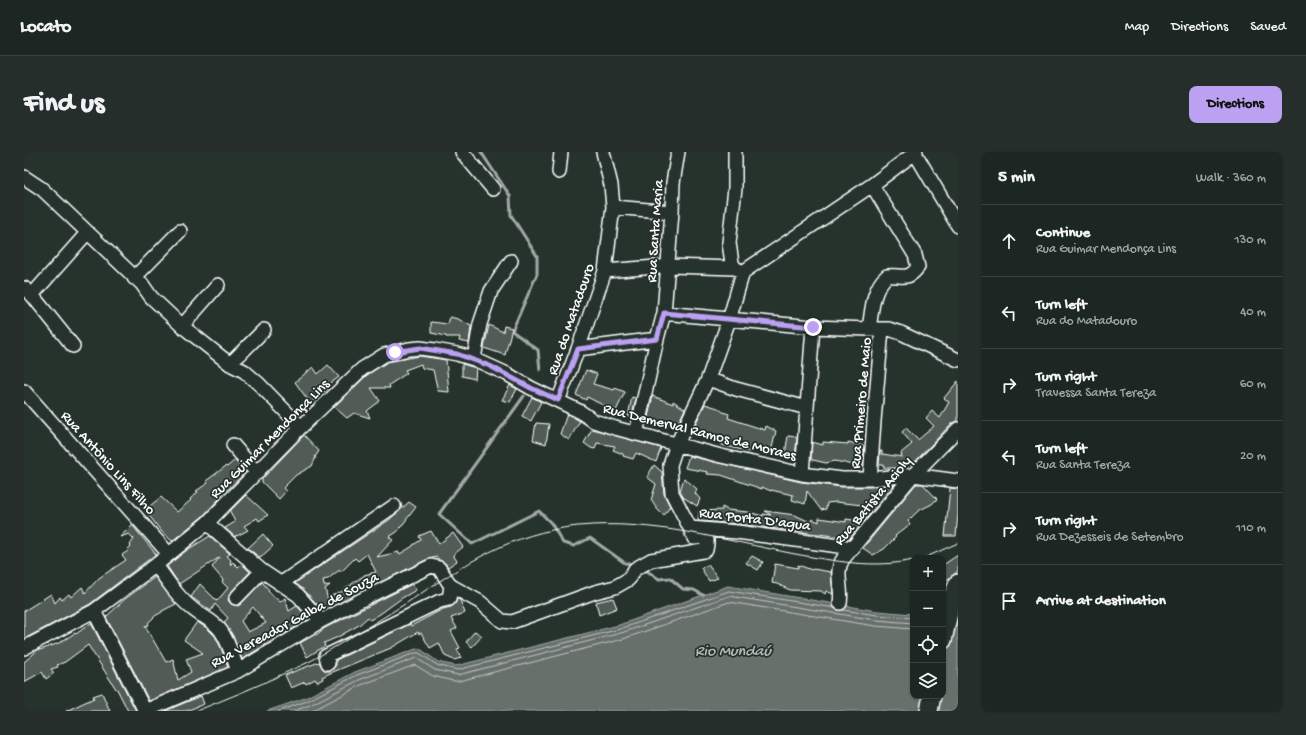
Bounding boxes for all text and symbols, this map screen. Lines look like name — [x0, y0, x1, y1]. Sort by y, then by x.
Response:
text: Locato — [20, 16, 71, 39]
text: Map — [1125, 19, 1149, 36]
text: Directions — [1171, 19, 1228, 36]
text: Saved — [1250, 19, 1286, 36]
button: Directions — [1189, 86, 1282, 123]
text: Find us — [24, 88, 104, 121]
text: 5 min — [998, 168, 1035, 188]
text: Walk · 360 m — [1196, 171, 1266, 186]
street label: Rua Santa Maria — [643, 179, 669, 283]
text: Continue — [1036, 224, 1090, 242]
icon: ahead — [998, 230, 1020, 252]
text: 130 m — [1234, 233, 1266, 248]
text: Rua Guimar Mendonça Lins — [1036, 242, 1176, 257]
street label: Rua do Matadouro — [544, 261, 599, 378]
text: Turn left — [1036, 296, 1087, 314]
icon: left — [998, 302, 1020, 324]
text: 40 m — [1240, 305, 1266, 320]
text: Rua do Matadouro — [1036, 314, 1137, 329]
route end — [804, 318, 822, 336]
street label: Rua Primeiro de Maio — [847, 337, 877, 470]
route start — [386, 343, 404, 361]
text: Turn right — [1036, 368, 1096, 386]
icon: right — [998, 374, 1020, 396]
street label: Rua Guimar Mendonça Lins — [207, 376, 334, 503]
text: 60 m — [1240, 377, 1266, 392]
text: Travessa Santa Tereza — [1036, 386, 1156, 401]
street label: Rua Demerval Ramos de Moraes — [601, 400, 799, 466]
street label: Rua Antônio Lins Filho — [56, 408, 159, 519]
text: Turn left — [1036, 440, 1087, 458]
icon: left — [998, 446, 1020, 468]
text: 20 m — [1240, 449, 1266, 464]
street label: Rua Batista Acioly — [831, 452, 917, 550]
text: Rua Santa Tereza — [1036, 458, 1130, 473]
street label: Rua Porta D'agua — [698, 504, 812, 536]
text: Turn right — [1036, 512, 1096, 530]
icon: right — [998, 518, 1020, 540]
text: 110 m — [1236, 521, 1266, 536]
text: Rua Dezesseis de Setembro — [1036, 530, 1183, 545]
map controls — [910, 555, 946, 699]
button: + — [910, 555, 946, 591]
street label: Rua Vereador Galba de Souza — [208, 569, 382, 673]
icon: arrive — [998, 590, 1020, 612]
button: − — [910, 591, 946, 627]
text: Arrive at destination — [1036, 592, 1166, 610]
button: locate — [910, 627, 946, 663]
water label: Rio Mundaú — [695, 643, 772, 662]
button: layers — [910, 663, 946, 699]

